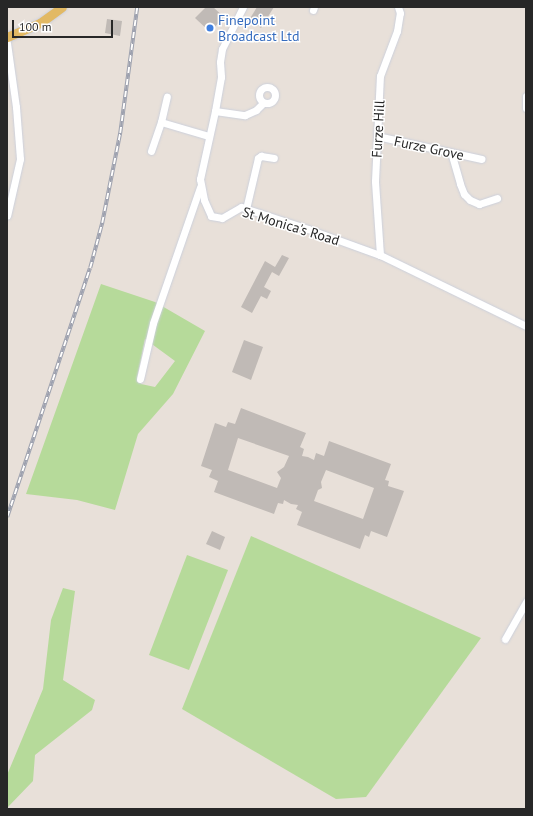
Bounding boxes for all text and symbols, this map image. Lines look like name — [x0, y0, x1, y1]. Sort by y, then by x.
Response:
scale bar — [14, 12, 115, 38]
place label: Finepoint Broadcast Ltd — [218, 12, 299, 44]
text: 100 m — [19, 19, 52, 34]
marker: Finepoint Broadcast Ltd — [205, 23, 215, 33]
street label: Furze Hill — [368, 100, 388, 158]
street label: Furze Grove — [393, 132, 465, 164]
street label: St Monica's Road — [240, 203, 342, 249]

